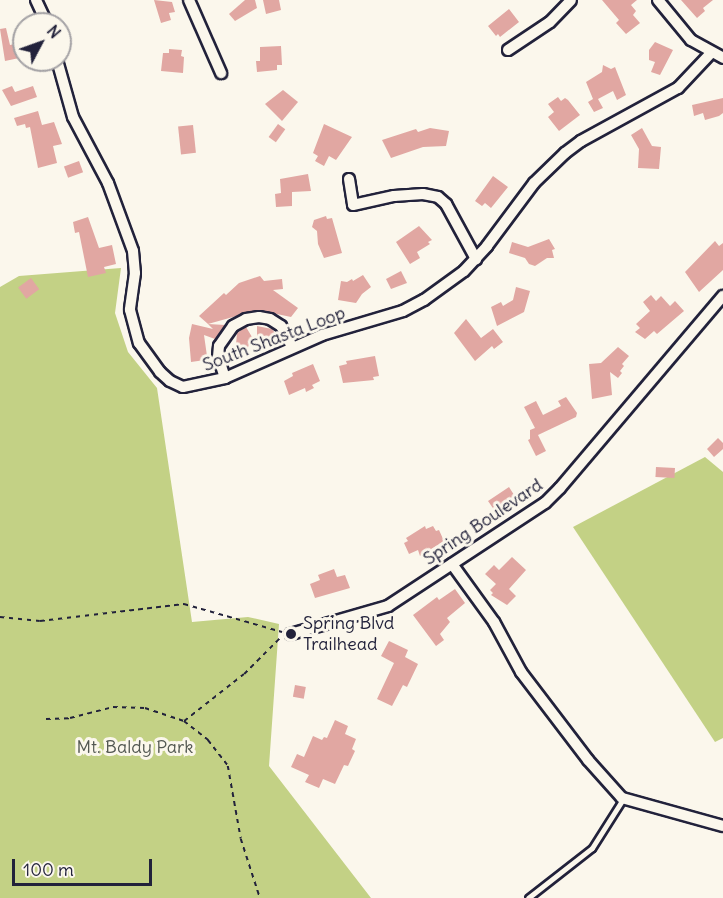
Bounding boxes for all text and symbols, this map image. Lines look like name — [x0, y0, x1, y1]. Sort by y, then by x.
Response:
north arrow — [12, 12, 72, 72]
text: N — [43, 21, 65, 42]
street label: South Shasta Loop — [200, 302, 348, 376]
street label: Spring Boulevard — [419, 474, 547, 570]
place label: Spring Blvd Trailhead — [303, 613, 394, 656]
marker: Spring Blvd Trailhead — [284, 627, 298, 641]
park label: Mt. Baldy Park — [77, 736, 193, 758]
scale bar — [15, 847, 154, 885]
text: 100 m — [23, 858, 74, 881]

